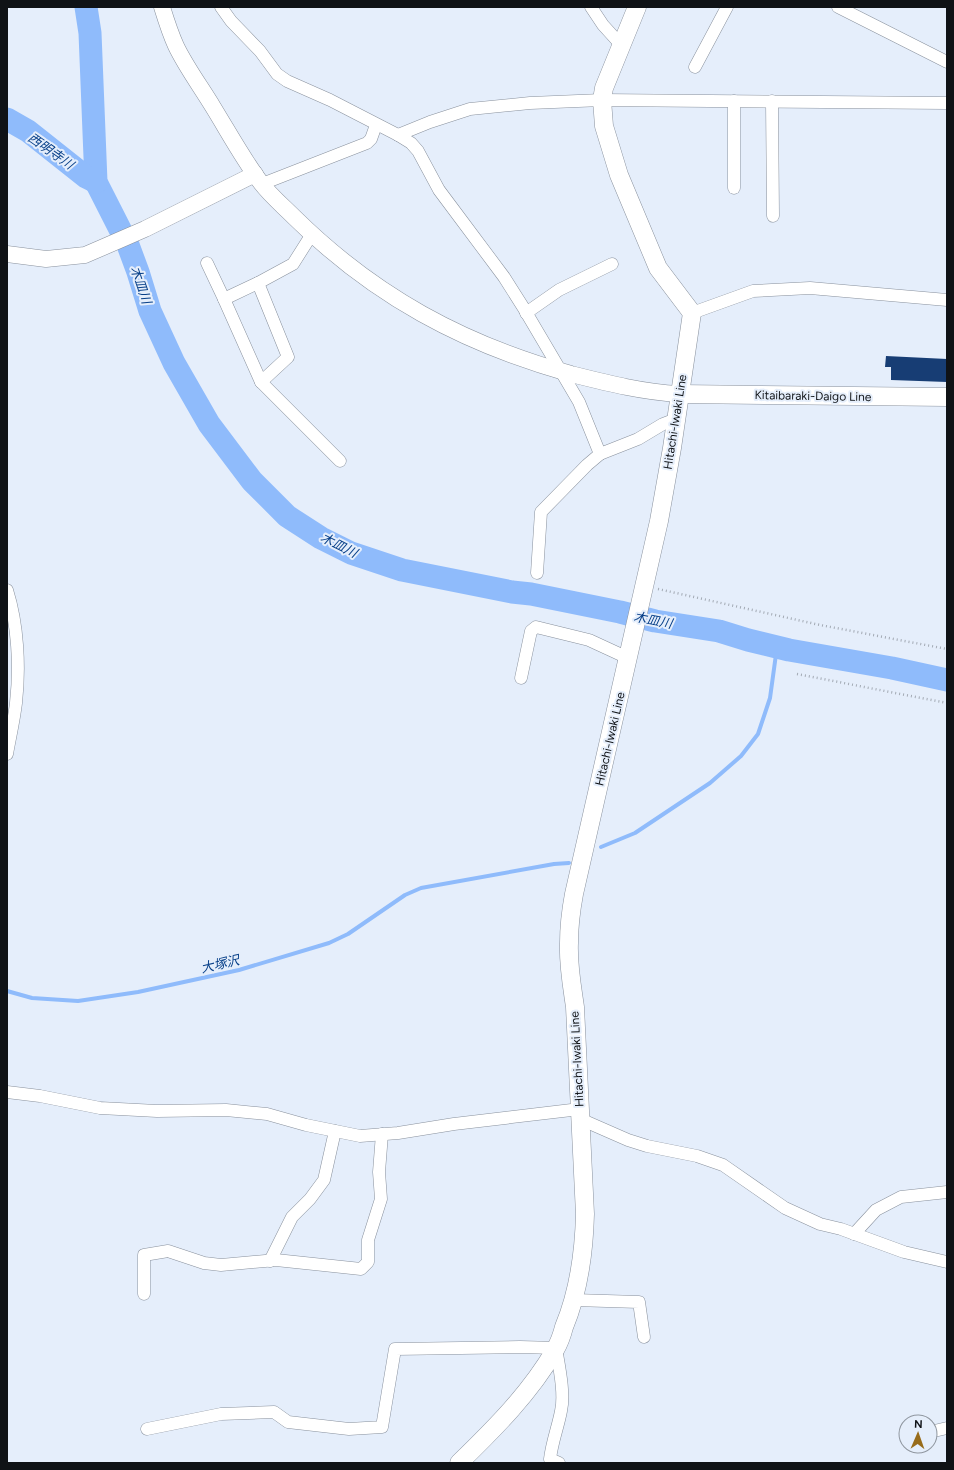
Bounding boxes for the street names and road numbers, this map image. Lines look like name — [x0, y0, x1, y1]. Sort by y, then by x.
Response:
street label: Hitachi-Iwaki Line — [661, 373, 689, 470]
street label: Kitaibaraki-Daigo Line — [754, 388, 872, 404]
street label: Hitachi-Iwaki Line — [592, 690, 628, 787]
street label: Hitachi-Iwaki Line — [567, 1010, 586, 1107]

